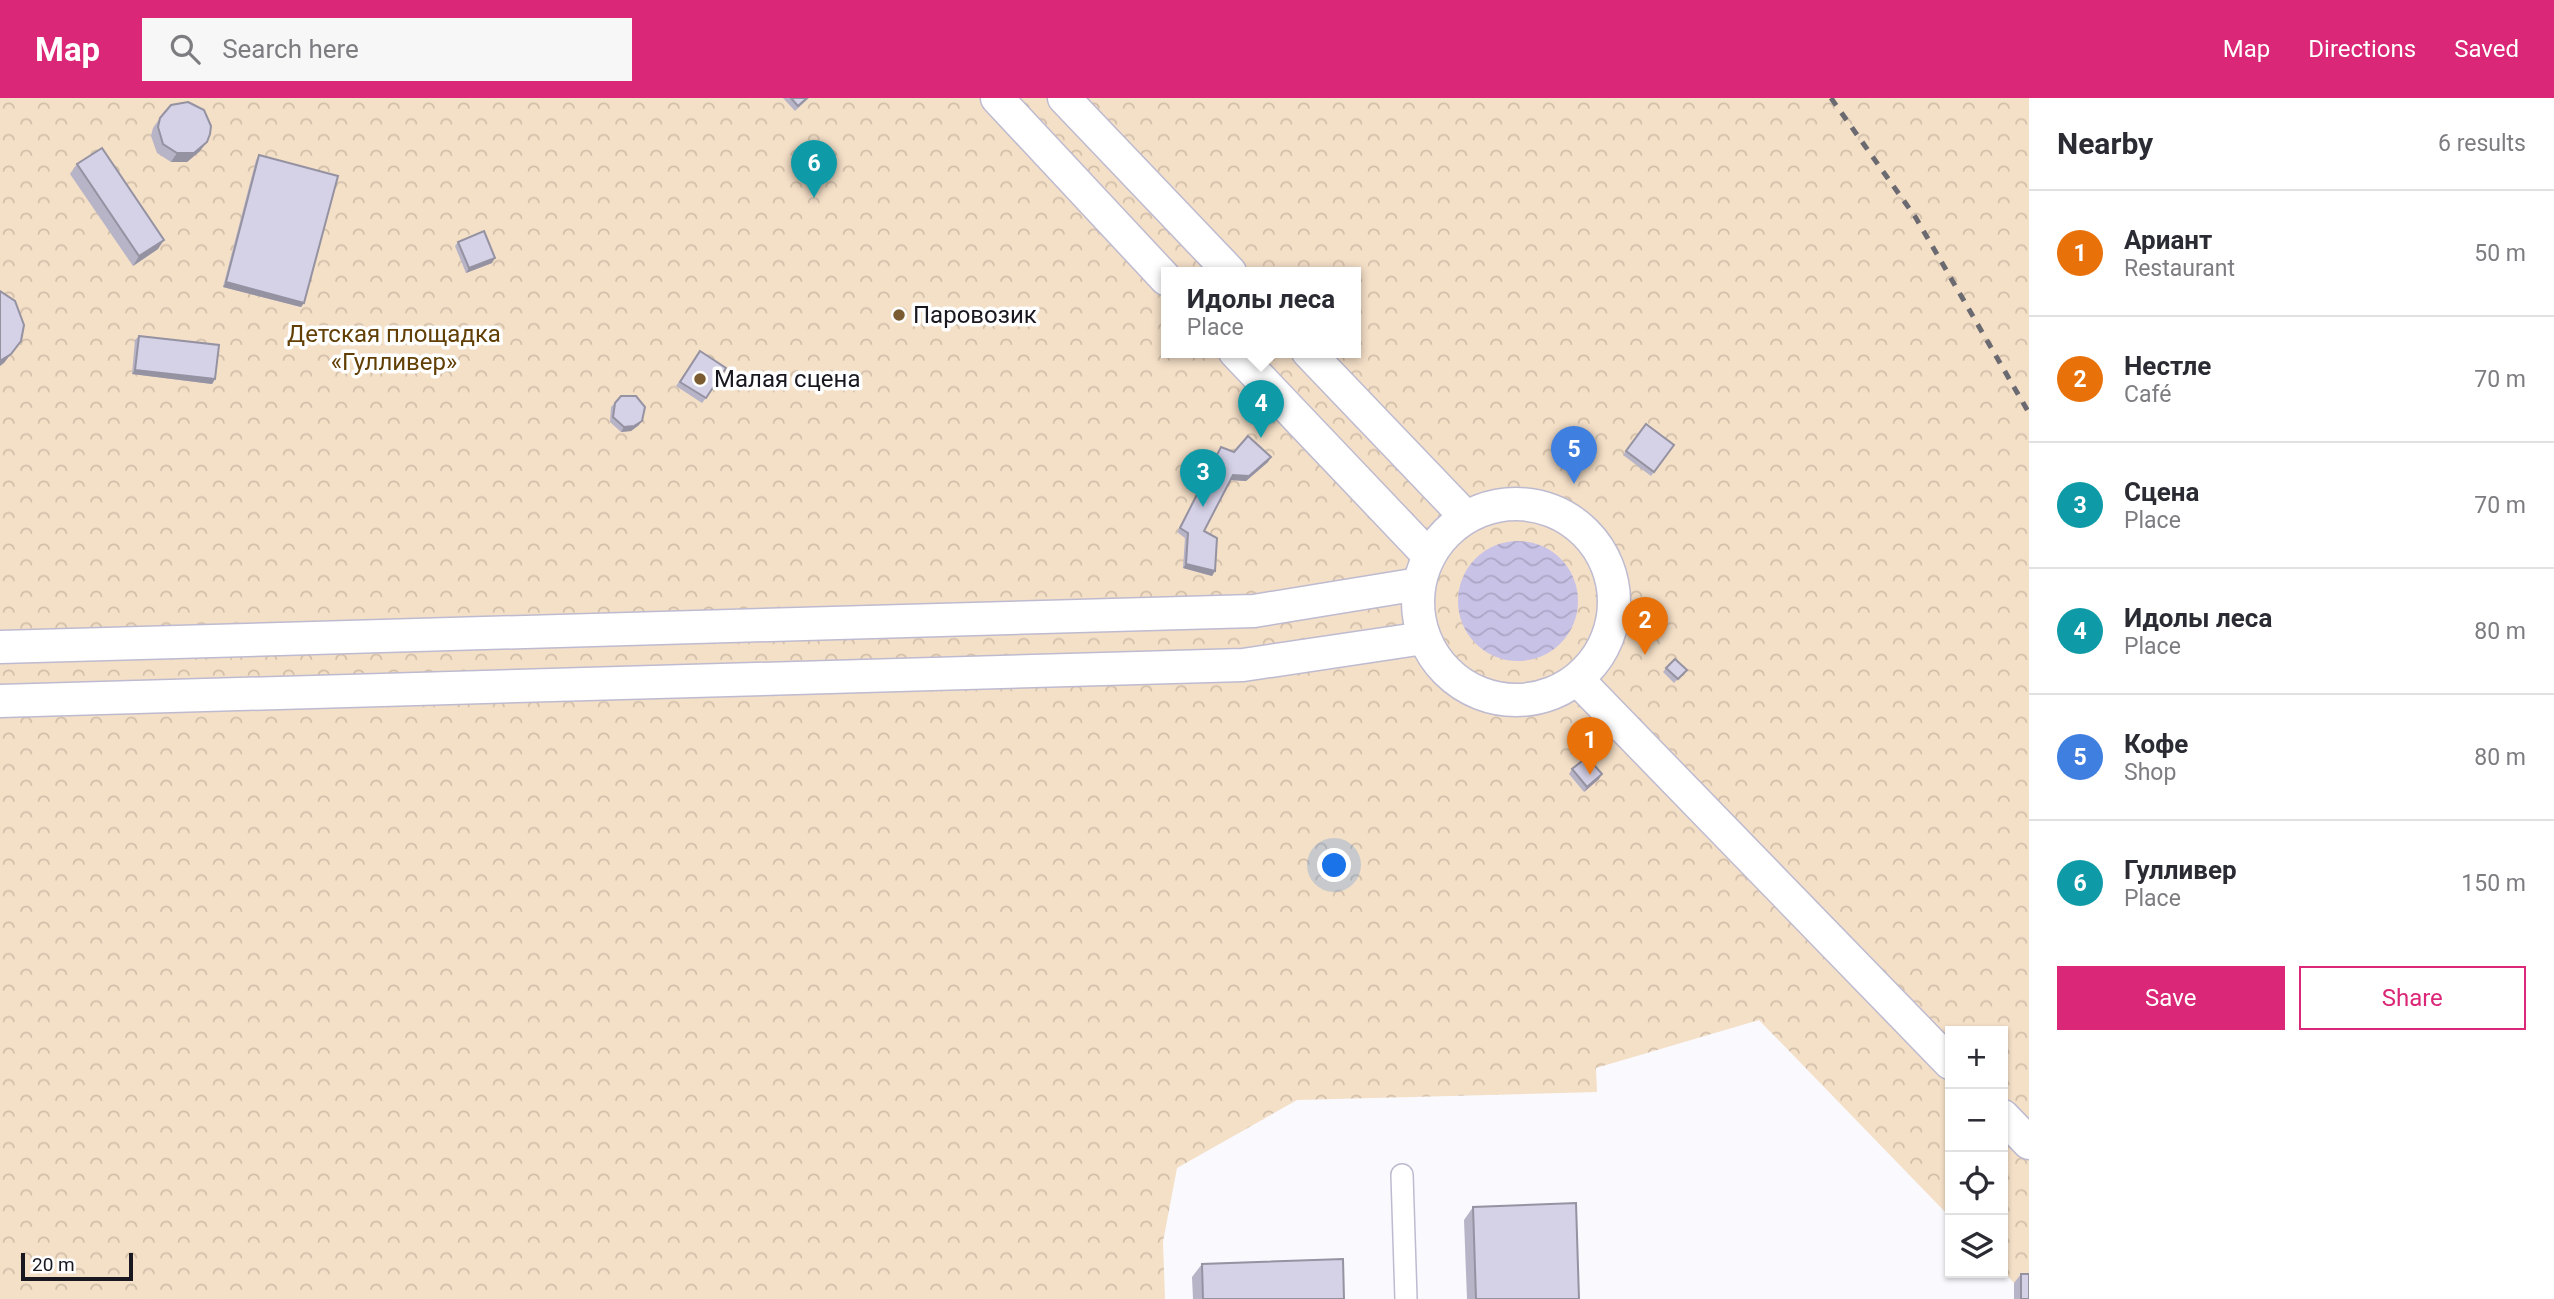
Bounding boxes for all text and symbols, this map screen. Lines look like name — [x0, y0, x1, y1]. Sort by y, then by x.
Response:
search box — [142, 18, 632, 81]
text: Map — [35, 30, 100, 69]
icon: search — [166, 30, 204, 68]
text: Search here — [222, 34, 359, 64]
text: Map — [2223, 35, 2270, 63]
text: Directions — [2308, 35, 2416, 63]
text: Saved — [2454, 35, 2519, 63]
text: Nearby — [2057, 126, 2153, 161]
text: 6 results — [2438, 130, 2526, 157]
pin: 6 — [791, 140, 837, 198]
text: Ариант — [2124, 225, 2212, 255]
text: 1 — [2073, 240, 2087, 267]
text: 50 m — [2474, 240, 2526, 267]
text: Restaurant — [2124, 255, 2235, 282]
popup — [1161, 267, 1361, 358]
text: Идолы леса — [1187, 284, 1335, 314]
place label: Паровозик — [913, 301, 1037, 329]
marker: Паровозик — [891, 307, 907, 323]
text: Place — [1187, 314, 1244, 341]
park label: Детская площадка «Гулливер» — [287, 320, 501, 376]
text: Нестле — [2124, 351, 2211, 381]
place label: Малая сцена — [714, 365, 860, 393]
text: 2 — [2073, 366, 2087, 393]
text: 70 m — [2474, 366, 2526, 393]
marker: Малая сцена — [692, 371, 708, 387]
pin: 4 — [1238, 380, 1284, 438]
text: Café — [2124, 381, 2171, 408]
pin: 5 — [1551, 426, 1597, 484]
pin: 3 — [1180, 449, 1226, 507]
text: Сцена — [2124, 477, 2200, 507]
text: 3 — [2073, 492, 2087, 519]
text: 70 m — [2474, 492, 2526, 519]
text: Place — [2124, 507, 2181, 534]
pin: 2 — [1622, 597, 1668, 655]
text: Идолы леса — [2124, 603, 2272, 633]
text: 4 — [2073, 618, 2087, 645]
text: 80 m — [2474, 618, 2526, 645]
text: Place — [2124, 633, 2181, 660]
pin: 1 — [1567, 717, 1613, 775]
text: Кофе — [2124, 729, 2188, 759]
text: 5 — [2073, 744, 2087, 771]
text: 80 m — [2474, 744, 2526, 771]
text: Shop — [2124, 759, 2176, 786]
your location — [1317, 848, 1351, 882]
text: Гулливер — [2124, 855, 2237, 885]
text: 6 — [2073, 870, 2087, 897]
text: 150 m — [2461, 870, 2526, 897]
text: Place — [2124, 885, 2181, 912]
button: Save — [2057, 966, 2285, 1030]
button: Share — [2299, 966, 2526, 1030]
map controls — [1945, 1026, 2008, 1278]
button: + — [1945, 1026, 2008, 1089]
button: − — [1945, 1089, 2008, 1152]
button: locate — [1945, 1152, 2008, 1215]
button: layers — [1945, 1215, 2008, 1278]
scale bar — [21, 1250, 133, 1282]
text: 20 m — [32, 1253, 75, 1276]

